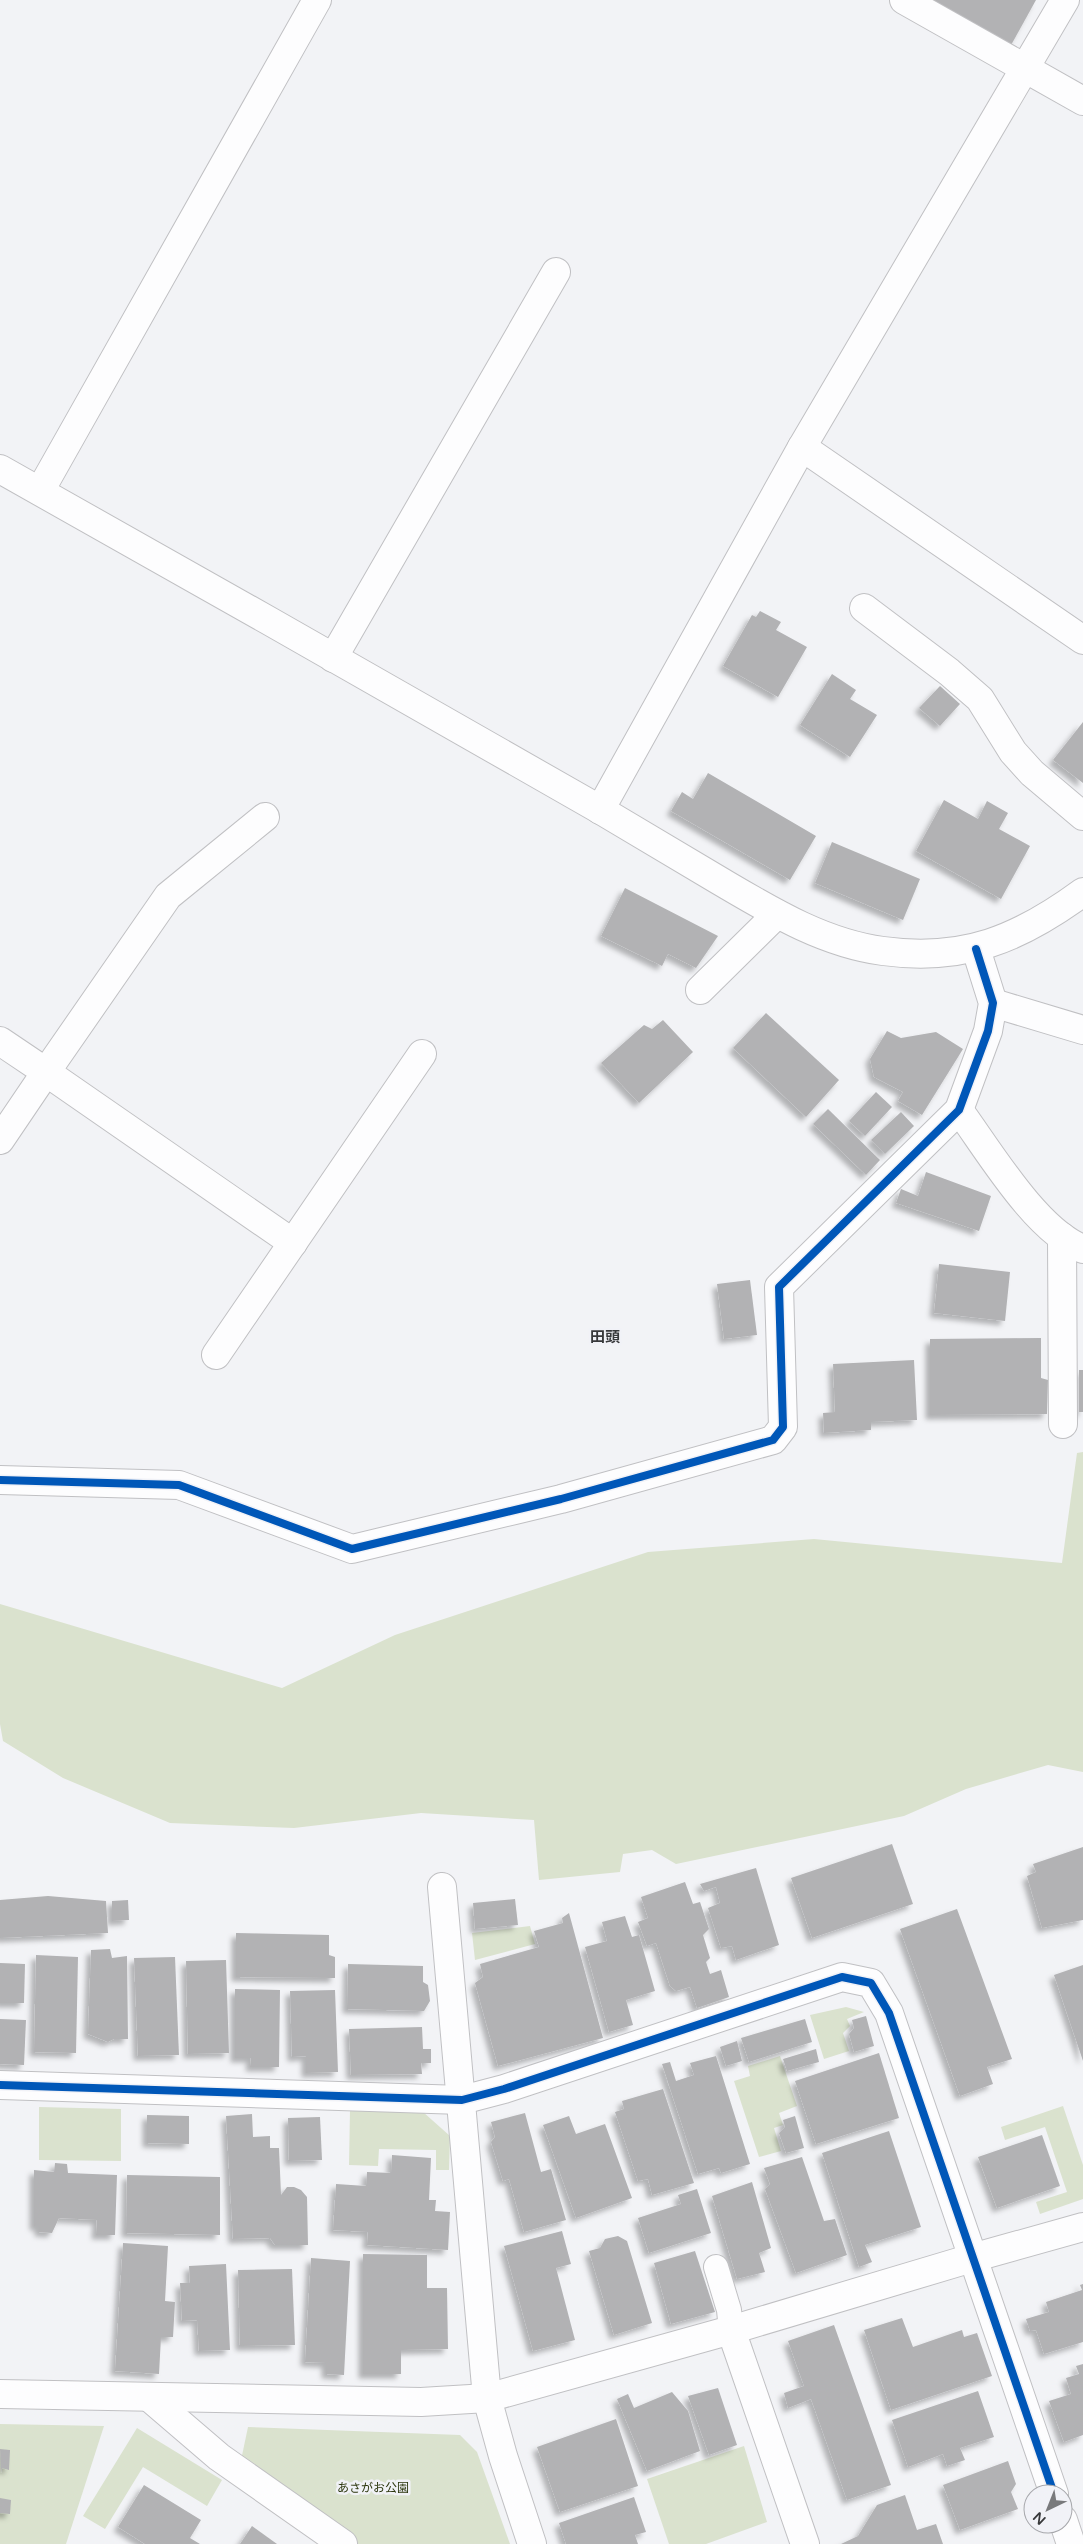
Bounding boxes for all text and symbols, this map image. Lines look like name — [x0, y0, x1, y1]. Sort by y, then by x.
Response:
district label: 田頭 — [590, 1328, 620, 1346]
park label: あさがお公園 — [337, 2481, 409, 2495]
north arrow — [1023, 2484, 1073, 2534]
text: N — [1030, 2508, 1049, 2528]

